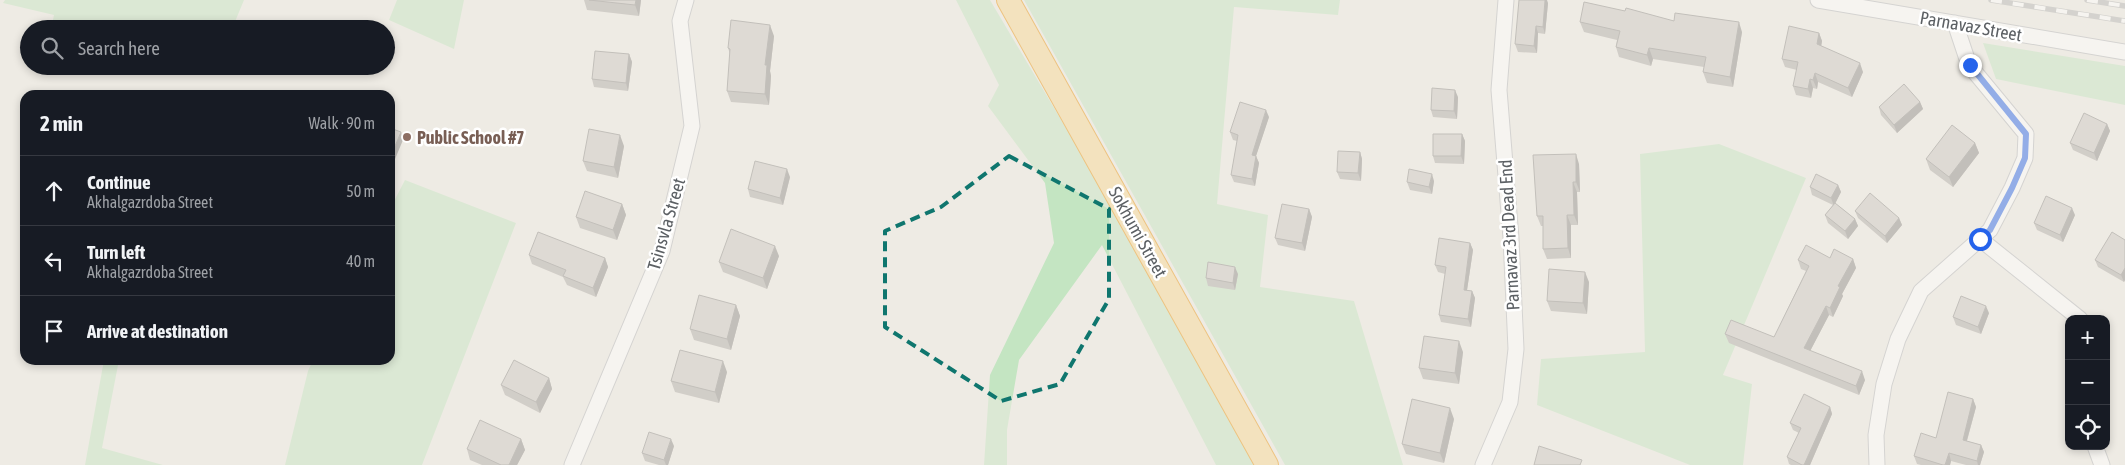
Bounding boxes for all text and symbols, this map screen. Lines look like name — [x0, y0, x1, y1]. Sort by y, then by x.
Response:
street label: Parnavaz Street — [1918, 7, 2024, 45]
search box — [20, 20, 395, 75]
icon: search — [38, 34, 66, 62]
text: Search here — [78, 37, 160, 59]
route end — [1959, 54, 1982, 77]
text: 2 min — [40, 111, 83, 135]
text: Walk · 90 m — [309, 114, 375, 132]
place label: Public School #7 — [417, 127, 525, 148]
marker: Public School #7 — [401, 131, 413, 143]
street label: Parnavaz 3rd Dead End — [1495, 159, 1523, 311]
text: Continue — [87, 171, 151, 193]
street label: Tsinsvla Street — [643, 175, 689, 273]
icon: ahead — [40, 177, 68, 205]
text: 50 m — [346, 182, 375, 200]
street label: Sokhumi Street — [1104, 183, 1172, 281]
text: Akhalgazrdoba Street — [87, 193, 213, 211]
route start — [1969, 228, 1992, 251]
text: Turn left — [87, 241, 145, 263]
icon: left — [40, 247, 68, 275]
text: 40 m — [346, 252, 375, 270]
text: Akhalgazrdoba Street — [87, 263, 213, 281]
map controls — [2065, 315, 2110, 450]
button: + — [2065, 315, 2110, 360]
icon: arrive — [40, 317, 68, 345]
text: Arrive at destination — [87, 320, 228, 342]
button: − — [2065, 360, 2110, 405]
button: locate — [2065, 405, 2110, 450]

